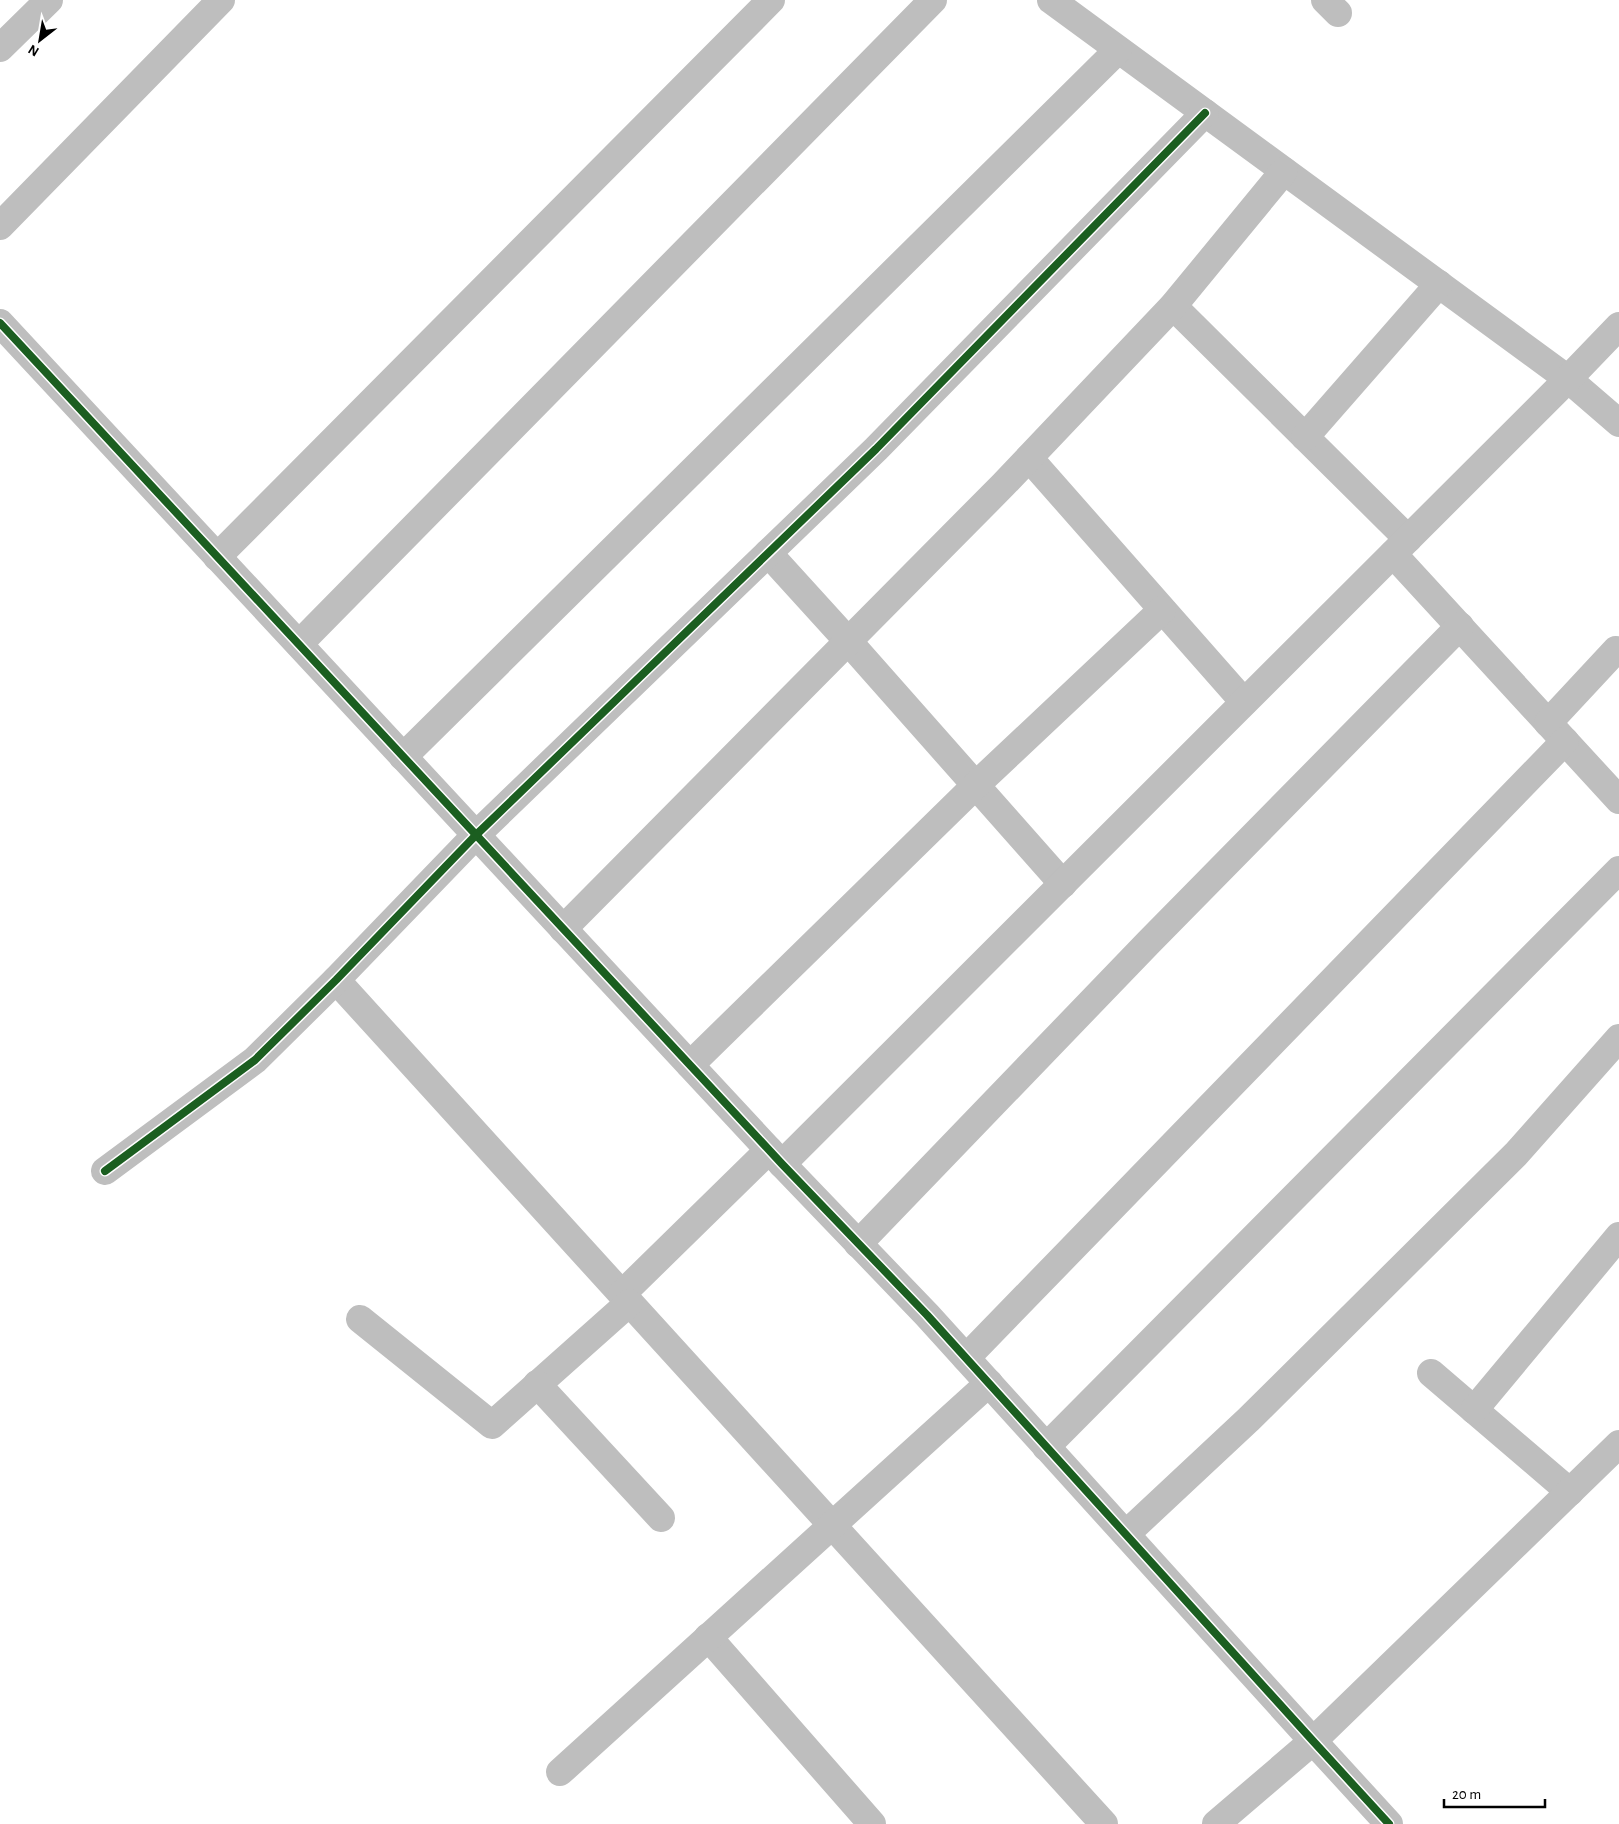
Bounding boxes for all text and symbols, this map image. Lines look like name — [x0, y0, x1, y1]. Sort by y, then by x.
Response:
north arrow — [15, 15, 65, 65]
text: N — [26, 42, 42, 59]
scale bar — [1444, 1776, 1545, 1808]
text: 20 m — [1452, 1787, 1481, 1802]

